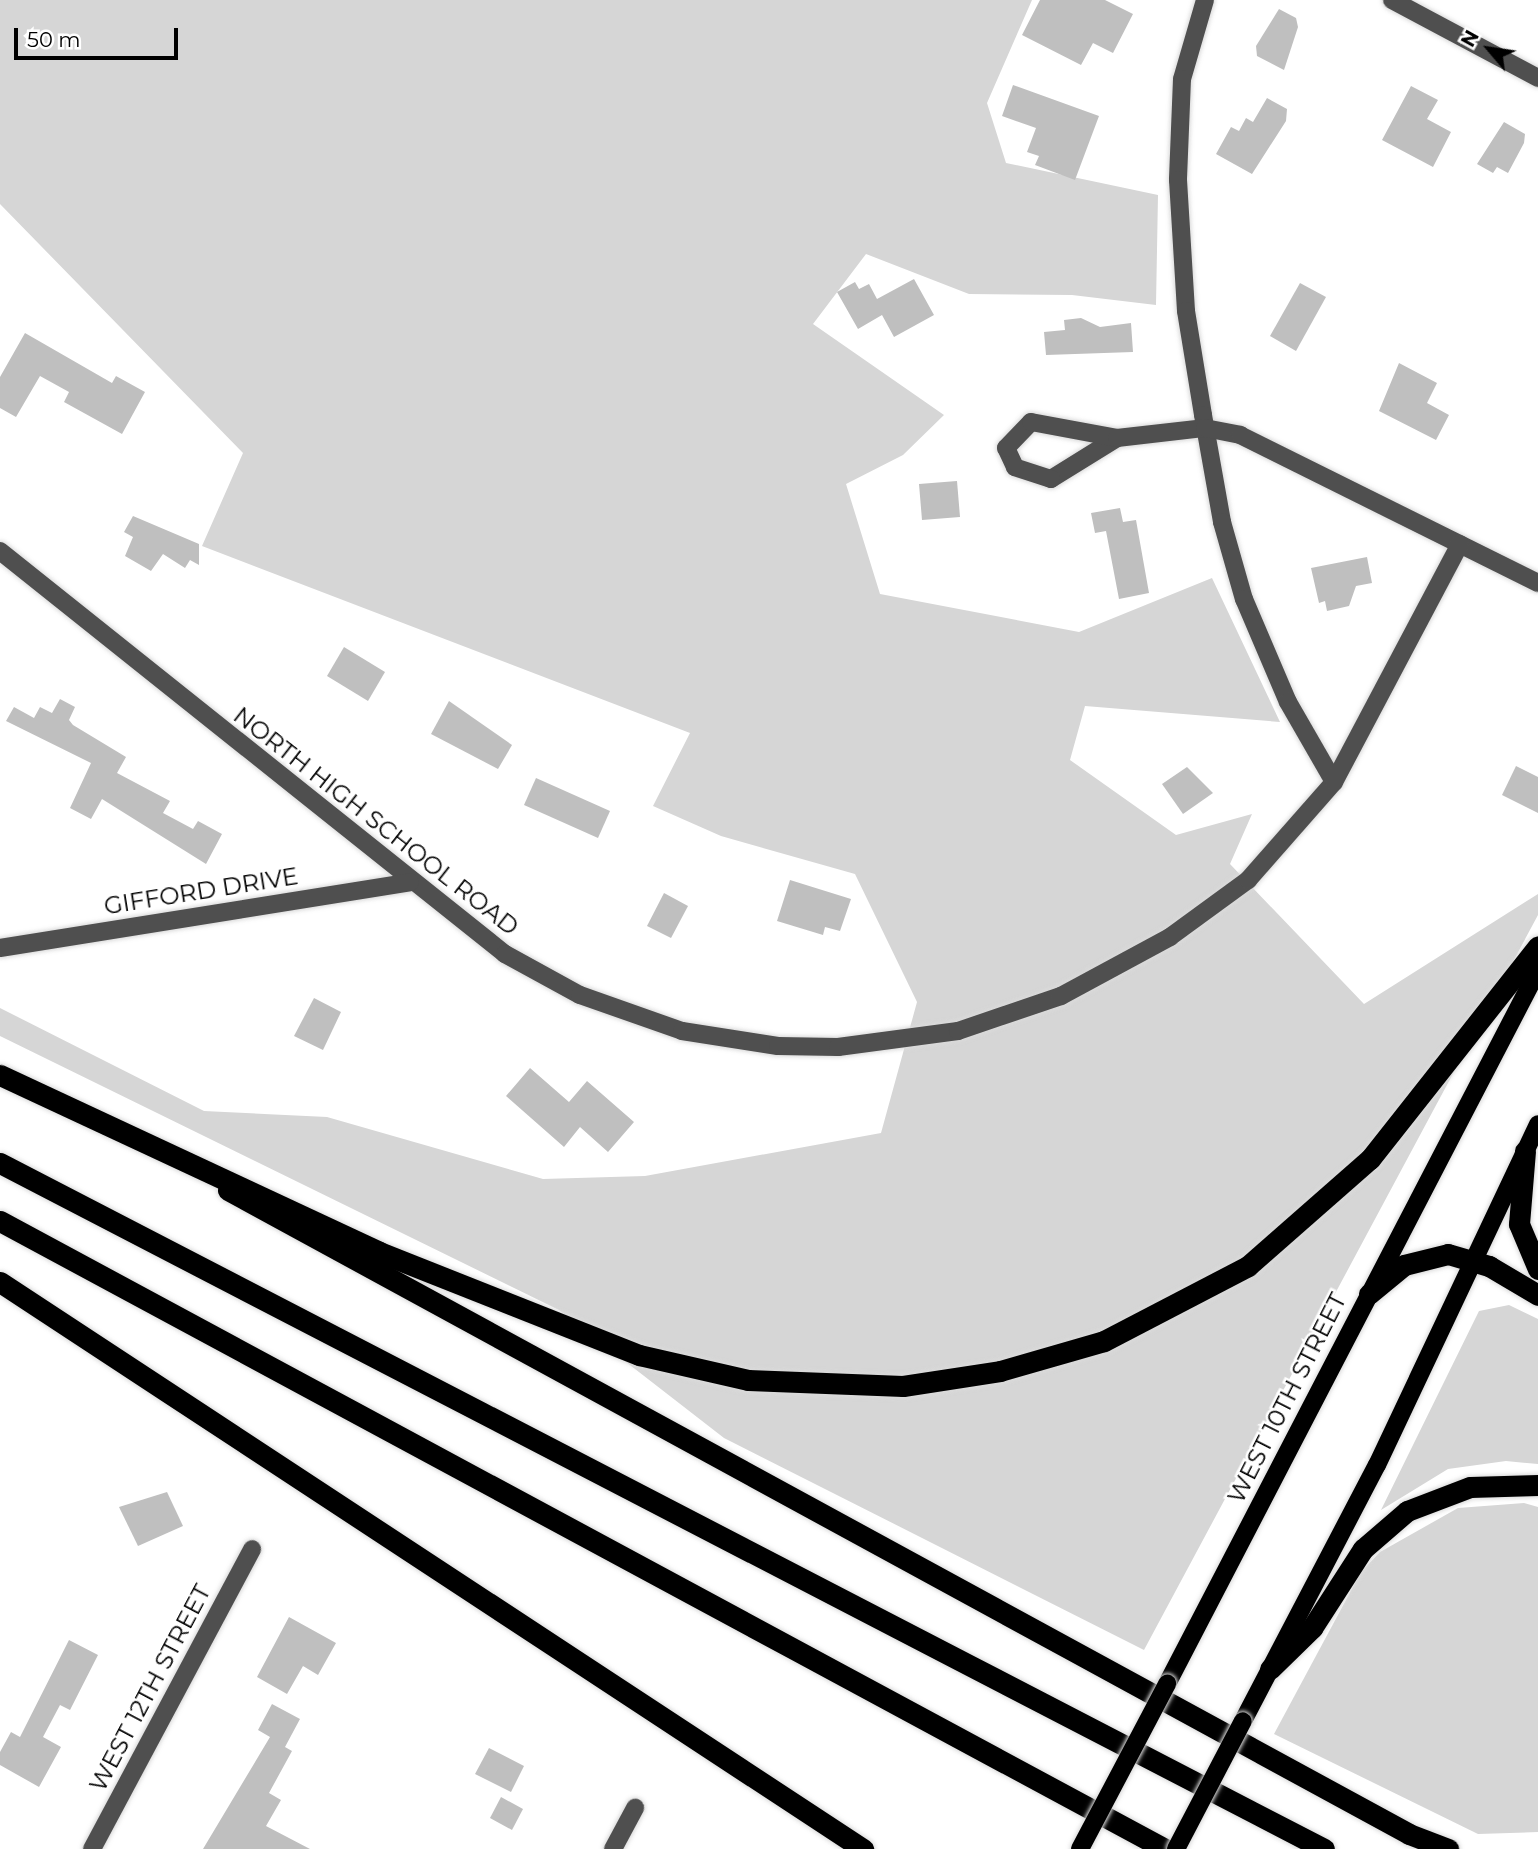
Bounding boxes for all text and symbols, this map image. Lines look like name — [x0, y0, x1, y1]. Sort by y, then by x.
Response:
scale bar — [18, 14, 182, 58]
north arrow — [1454, 14, 1524, 84]
text: N — [1456, 26, 1484, 51]
text: 50 m — [27, 27, 81, 52]
street label: NORTH HIGH SCHOOL ROAD — [228, 701, 524, 941]
street label: GIFFORD DRIVE — [102, 861, 300, 921]
street label: WEST 10TH STREET — [1221, 1288, 1353, 1508]
street label: WEST 12TH STREET — [83, 1580, 217, 1796]

